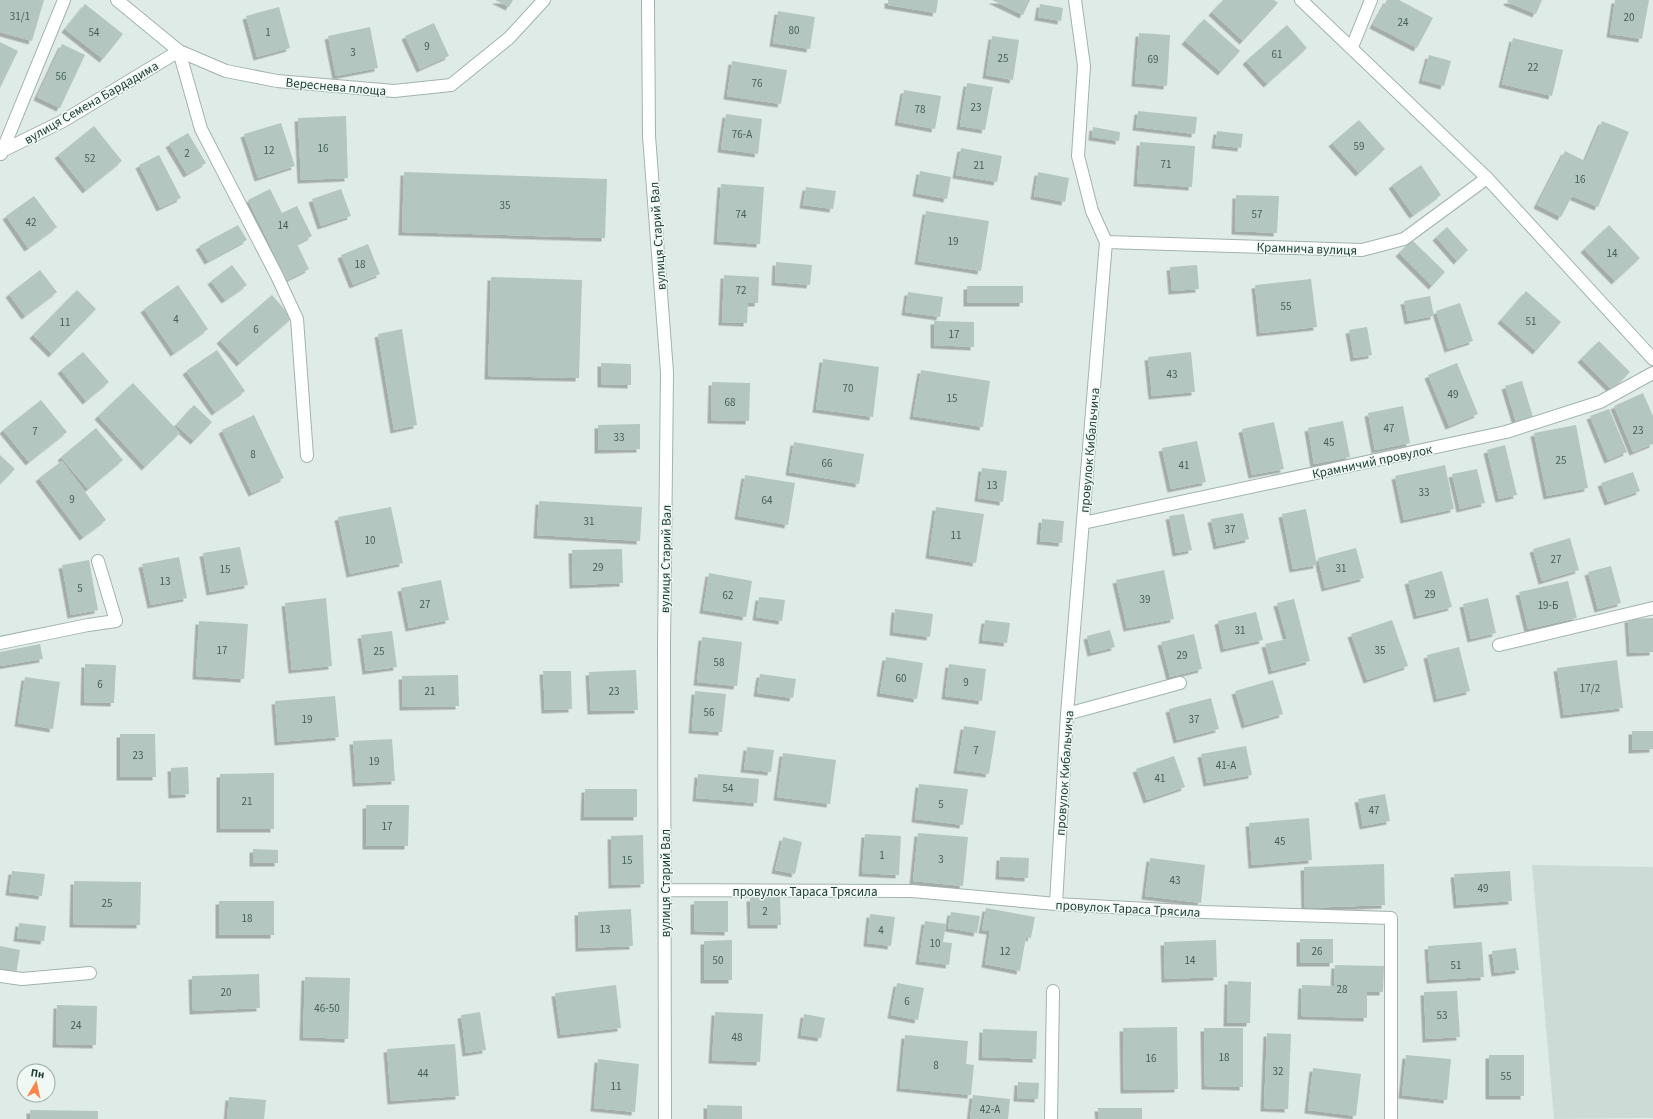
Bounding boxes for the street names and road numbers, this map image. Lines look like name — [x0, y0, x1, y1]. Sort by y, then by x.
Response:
street label: вулиця Семена Бардадима — [21, 57, 162, 149]
street label: Вереснева площа — [285, 74, 387, 100]
street label: вулиця Старий Вал — [645, 181, 671, 291]
street label: Крамнича вулиця — [1256, 238, 1358, 260]
street label: провулок Кибальчича — [1076, 387, 1104, 513]
street label: Крамничий провулок — [1311, 440, 1434, 483]
street label: вулиця Старий Вал — [656, 505, 676, 613]
street label: провулок Кибальчича — [1052, 710, 1078, 836]
street label: вулиця Старий Вал — [657, 829, 675, 937]
street label: провулок Тараса Трясила — [732, 883, 878, 901]
street label: провулок Тараса Трясила — [1055, 896, 1201, 922]

